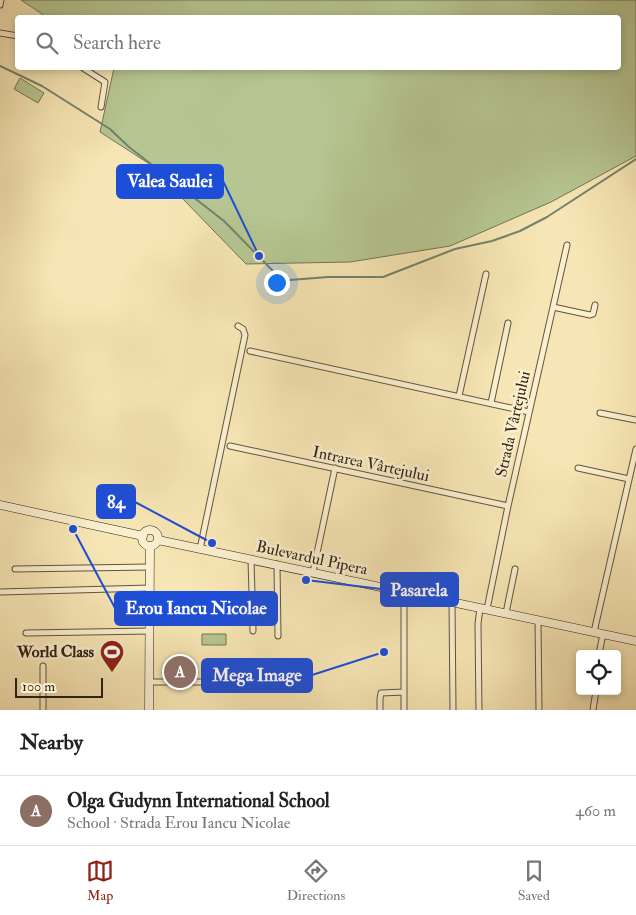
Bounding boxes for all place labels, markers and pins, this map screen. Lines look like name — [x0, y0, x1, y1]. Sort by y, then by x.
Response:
callout: Valea Saulei — [117, 165, 223, 198]
callout: 84 — [97, 485, 135, 518]
callout: Pasarela — [381, 573, 458, 606]
callout: Erou Iancu Nicolae — [115, 592, 277, 625]
sports icon: World Class — [99, 639, 125, 673]
place label: World Class — [16, 642, 95, 662]
pin: A — [164, 653, 196, 691]
callout: Mega Image — [202, 659, 312, 692]

